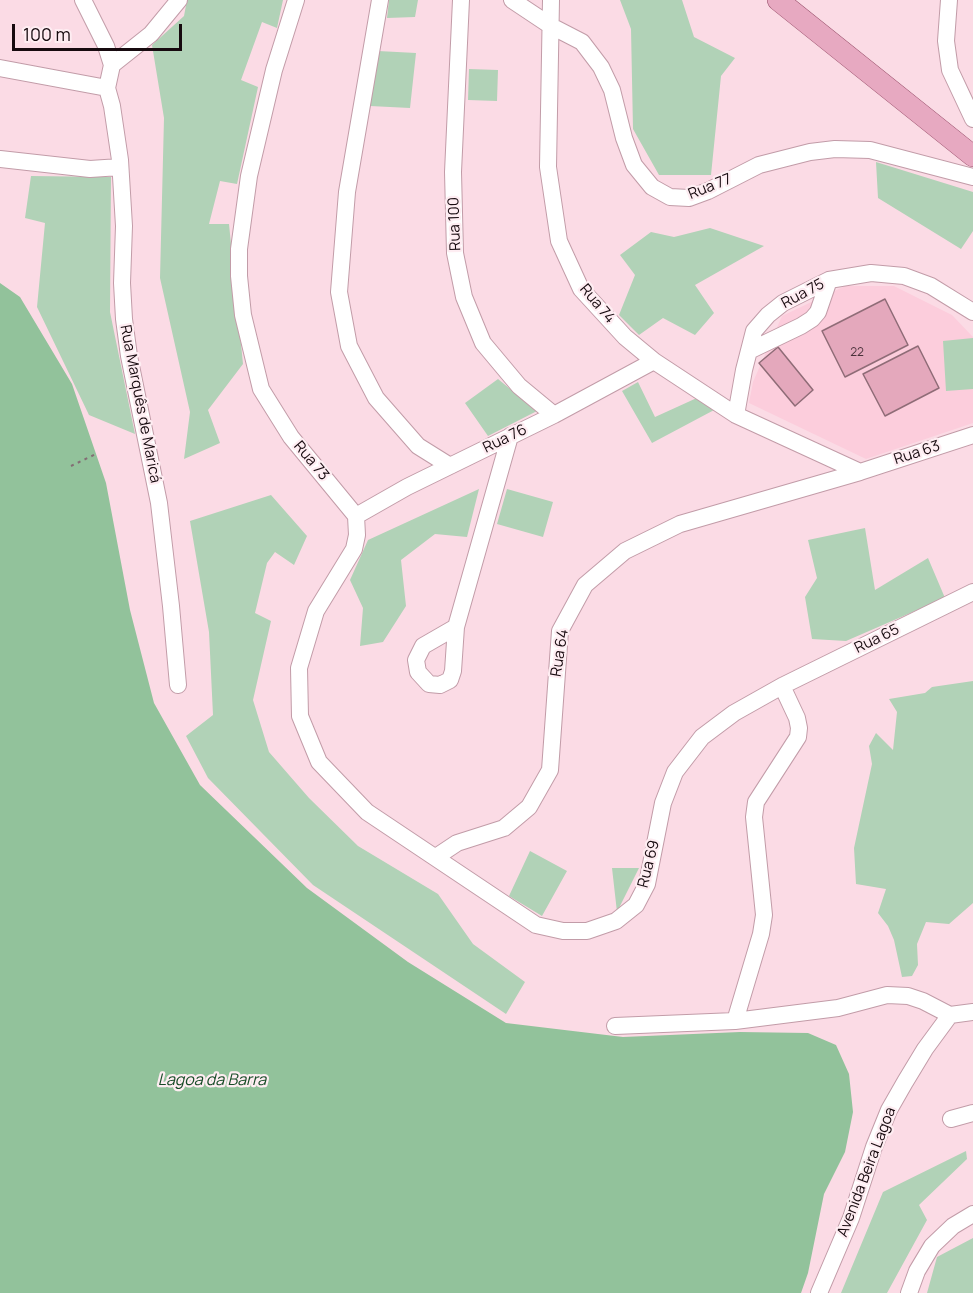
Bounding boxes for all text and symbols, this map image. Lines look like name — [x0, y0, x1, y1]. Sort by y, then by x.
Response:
scale bar — [15, 12, 184, 50]
text: 100 m — [23, 22, 71, 46]
street label: Rua 77 — [686, 170, 734, 204]
street label: Rua 100 — [445, 197, 465, 251]
street label: Rua 75 — [779, 275, 827, 313]
street label: Rua 74 — [575, 281, 619, 327]
street label: Rua Marquês de Maricá — [116, 323, 164, 485]
house number: 22 — [850, 346, 864, 360]
street label: Rua 76 — [480, 421, 530, 457]
street label: Rua 63 — [892, 437, 942, 469]
street label: Rua 73 — [289, 438, 333, 484]
street label: Rua 65 — [852, 620, 902, 658]
street label: Rua 64 — [547, 628, 573, 678]
street label: Rua 69 — [634, 838, 664, 890]
water label: Lagoa da Barra — [158, 1071, 266, 1091]
street label: Avenida Beira Lagoa — [834, 1105, 900, 1239]

